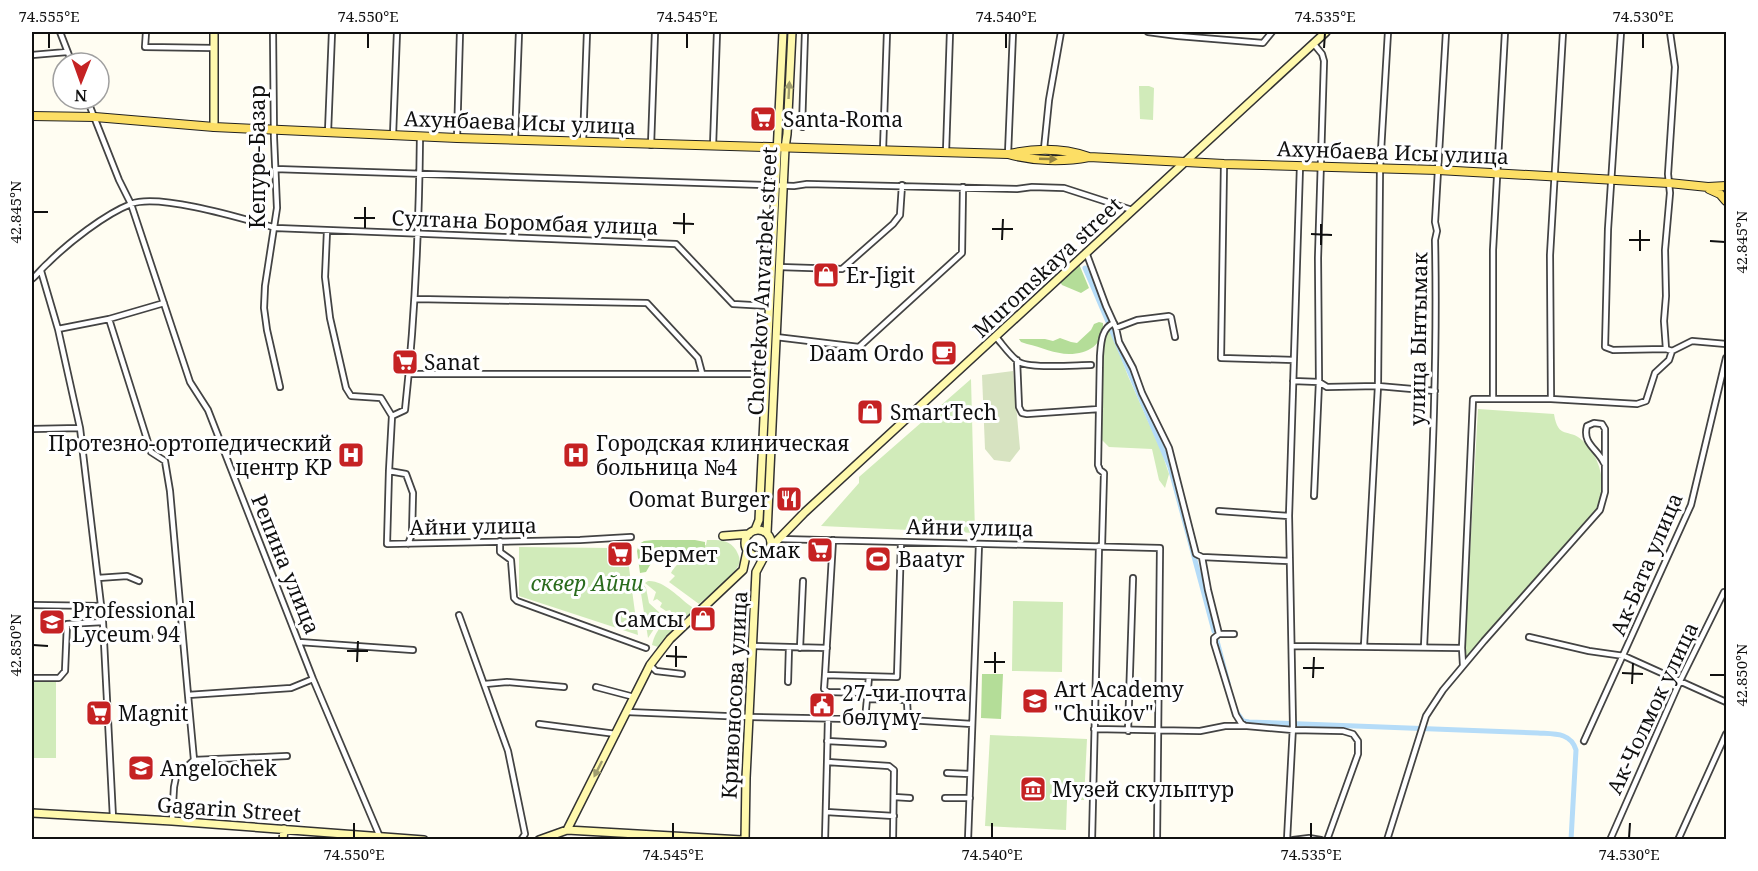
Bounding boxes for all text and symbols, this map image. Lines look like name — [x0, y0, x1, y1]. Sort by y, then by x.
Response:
text: 74.555°E — [18, 6, 80, 26]
text: 74.550°E — [337, 6, 399, 26]
text: 74.545°E — [656, 6, 718, 26]
text: 74.540°E — [975, 6, 1037, 26]
text: 74.535°E — [1294, 6, 1356, 26]
text: 74.530°E — [1612, 6, 1674, 26]
north arrow — [51, 51, 111, 111]
one-way arrow — [784, 80, 793, 99]
text: N — [74, 85, 87, 107]
street label: Кепуре-Базар — [243, 85, 271, 229]
street label: Ахунбаева Исы улица — [403, 104, 637, 140]
supermarket icon: Santa-Roma — [748, 104, 778, 134]
place label: Santa-Roma — [783, 105, 903, 133]
street label: Ахунбаева Исы улица — [1276, 134, 1510, 170]
street label: Chortekov Anvarbek street — [741, 146, 783, 416]
one-way arrow — [1039, 154, 1058, 164]
text: 42.845°N — [5, 180, 25, 244]
street label: Muromskaya street — [967, 191, 1127, 343]
street label: Султана Боромбая улица — [391, 203, 659, 241]
text: 42.845°N — [1731, 210, 1751, 274]
street label: улица Ынтымак — [1402, 251, 1434, 426]
shop icon: Er-Jigit — [811, 260, 841, 290]
place label: Er-Jigit — [846, 261, 915, 289]
cafe icon: Daam Ordo — [929, 338, 959, 368]
place label: Daam Ordo — [809, 339, 924, 367]
supermarket icon: Sanat — [390, 347, 420, 377]
place label: Sanat — [424, 348, 480, 376]
shop icon: SmartTech — [855, 397, 885, 427]
place label: SmartTech — [890, 398, 997, 426]
place label: Протезно-ортопедический центр КР — [48, 429, 332, 481]
place label: Городская клиническая больница №4 — [596, 429, 850, 481]
hospital icon: Протезно-ортопедический центр КР — [336, 440, 366, 470]
hospital icon: Городская клиническая больница №4 — [561, 440, 591, 470]
restaurant icon: Oomat Burger — [774, 484, 804, 514]
place label: Oomat Burger — [628, 485, 770, 513]
street label: Ак-Бата улица — [1603, 488, 1689, 640]
street label: Репина улица — [245, 490, 327, 638]
street label: Айни улица — [409, 511, 537, 541]
street label: Айни улица — [906, 512, 1034, 542]
supermarket icon: Смак — [805, 535, 835, 565]
place label: Смак — [745, 536, 801, 564]
supermarket icon: Бермет — [605, 539, 635, 569]
place label: Бермет — [640, 540, 718, 568]
sports icon: Baatyr — [863, 544, 893, 574]
place label: Baatyr — [898, 545, 965, 573]
park label: сквер Айни — [531, 569, 644, 597]
street label: Кривоносова улица — [715, 590, 753, 800]
place label: Professional Lyceum 94 — [72, 596, 196, 648]
shop icon: Самсы — [688, 604, 718, 634]
place label: Самсы — [614, 605, 684, 633]
school or university icon: Professional Lyceum 94 — [37, 607, 67, 637]
text: 42.850°N — [5, 613, 25, 677]
street label: Ак-Чолмок улица — [1600, 617, 1704, 799]
text: 42.850°N — [1731, 643, 1751, 707]
place label: Art Academy "Chuikov" — [1054, 675, 1184, 727]
place label: 27-чи почта бөлүмү — [842, 679, 967, 731]
school or university icon: Art Academy "Chuikov" — [1020, 686, 1050, 716]
public building icon: 27-чи почта бөлүмү — [807, 690, 837, 720]
supermarket icon: Magnit — [84, 698, 114, 728]
place label: Magnit — [118, 699, 188, 727]
school or university icon: Angelochek — [126, 753, 156, 783]
place label: Angelochek — [160, 754, 277, 782]
one-way arrow — [593, 761, 603, 778]
museum icon: Музей скульптур — [1018, 774, 1048, 804]
place label: Музей скульптур — [1052, 775, 1234, 803]
street label: Gagarin Street — [156, 790, 302, 828]
text: 74.550°E — [323, 844, 385, 864]
text: 74.545°E — [642, 844, 704, 864]
text: 74.540°E — [961, 844, 1023, 864]
text: 74.535°E — [1280, 844, 1342, 864]
text: 74.530°E — [1598, 844, 1660, 864]

